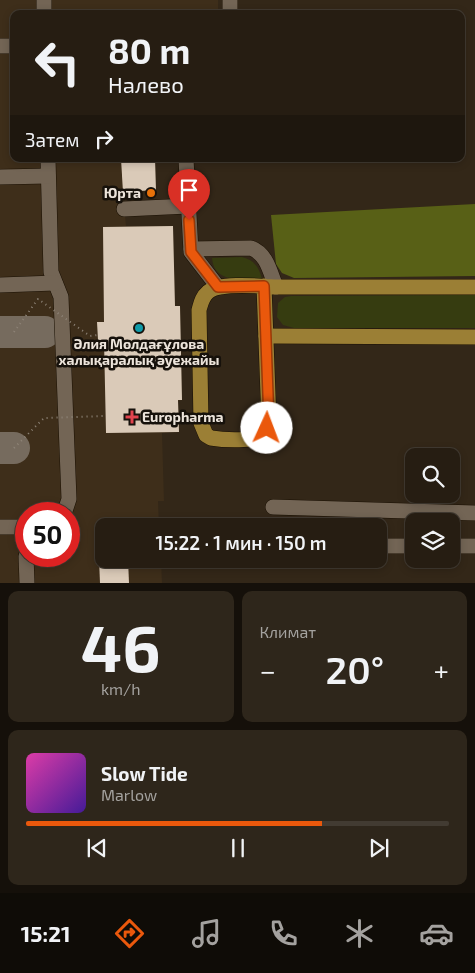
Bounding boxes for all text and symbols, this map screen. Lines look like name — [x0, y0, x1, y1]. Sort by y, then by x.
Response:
text: 80 m — [108, 29, 190, 71]
icon: left — [25, 30, 90, 95]
text: Налево — [108, 71, 184, 97]
icon: right — [90, 125, 118, 153]
text: Затем — [25, 128, 80, 151]
pin — [168, 169, 210, 220]
icon: arrive — [175, 176, 203, 204]
place label: Юрта — [104, 184, 141, 201]
marker: Юрта — [145, 187, 157, 199]
marker: Әлия Молдағұлова халықаралық әуежайы — [133, 322, 145, 334]
place label: Әлия Молдағұлова халықаралық әуежайы — [59, 335, 219, 368]
position arrow — [240, 401, 292, 453]
place label: Europharma — [142, 408, 224, 425]
marker: Europharma — [126, 411, 138, 423]
map controls — [405, 448, 460, 568]
button: search — [405, 448, 460, 503]
speed limit sign: 50 — [15, 502, 80, 567]
button: layers — [405, 513, 460, 568]
text: 15:22 · 1 мин · 150 m — [155, 531, 327, 554]
text: 46 — [81, 607, 161, 685]
text: Климат — [260, 622, 316, 641]
text: 20° — [325, 646, 384, 692]
text: − — [260, 653, 276, 687]
text: + — [434, 653, 449, 687]
text: km/h — [101, 679, 141, 698]
text: Slow Tide — [101, 762, 188, 785]
text: Marlow — [101, 785, 157, 804]
icon: previous — [83, 834, 111, 862]
icon: pause — [224, 834, 252, 862]
icon: next — [365, 834, 393, 862]
icon: directions — [112, 916, 147, 951]
icon: music — [189, 916, 224, 951]
icon: phone — [266, 916, 301, 951]
icon: climate — [342, 916, 377, 951]
icon: car — [419, 916, 454, 951]
text: 15:21 — [21, 920, 70, 946]

